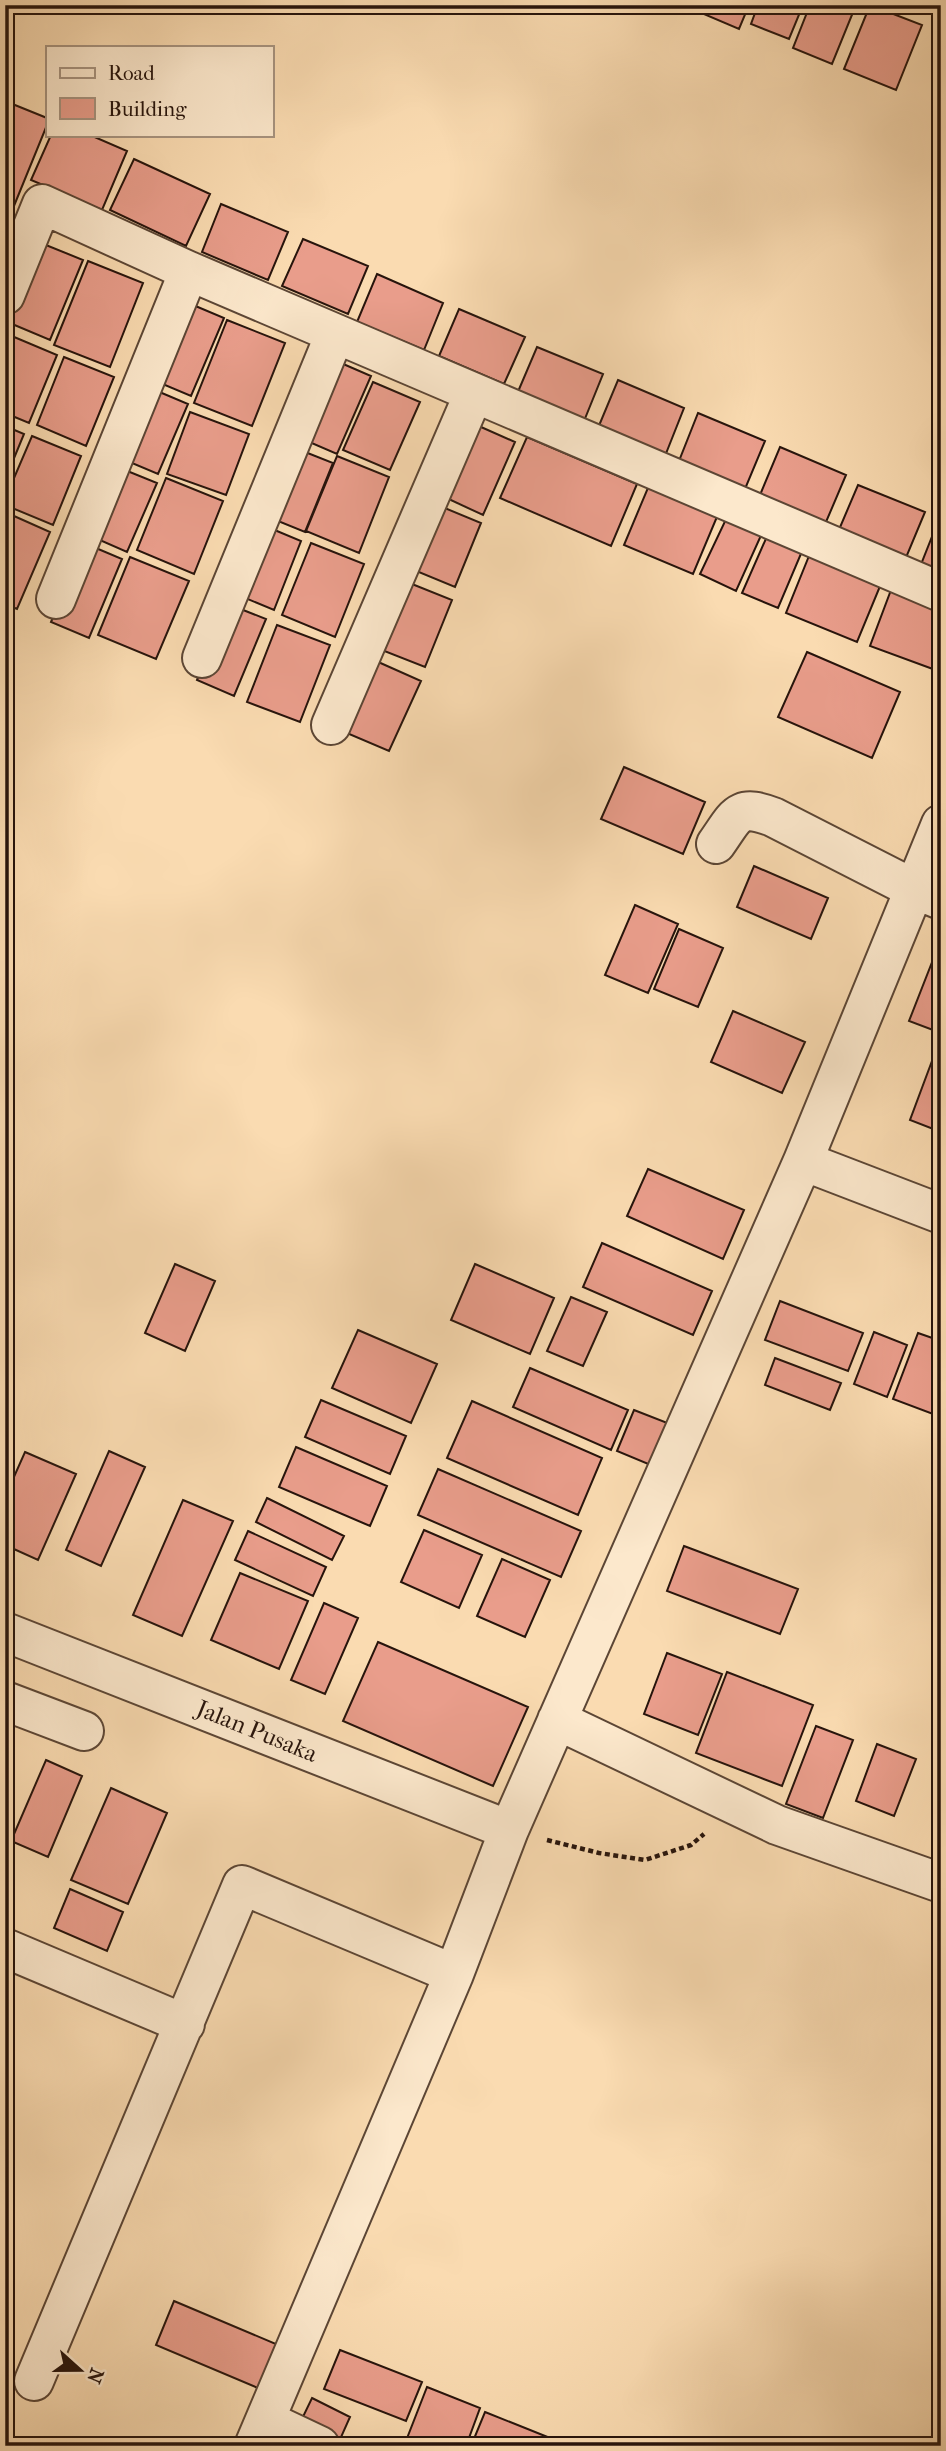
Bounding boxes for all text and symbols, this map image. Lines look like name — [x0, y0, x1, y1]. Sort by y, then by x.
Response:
legend — [46, 46, 273, 136]
text: Road — [108, 61, 155, 85]
text: Building — [108, 97, 187, 121]
street label: Jalan Pusaka — [191, 1693, 322, 1768]
north arrow — [46, 2336, 116, 2406]
text: N — [82, 2365, 108, 2387]

